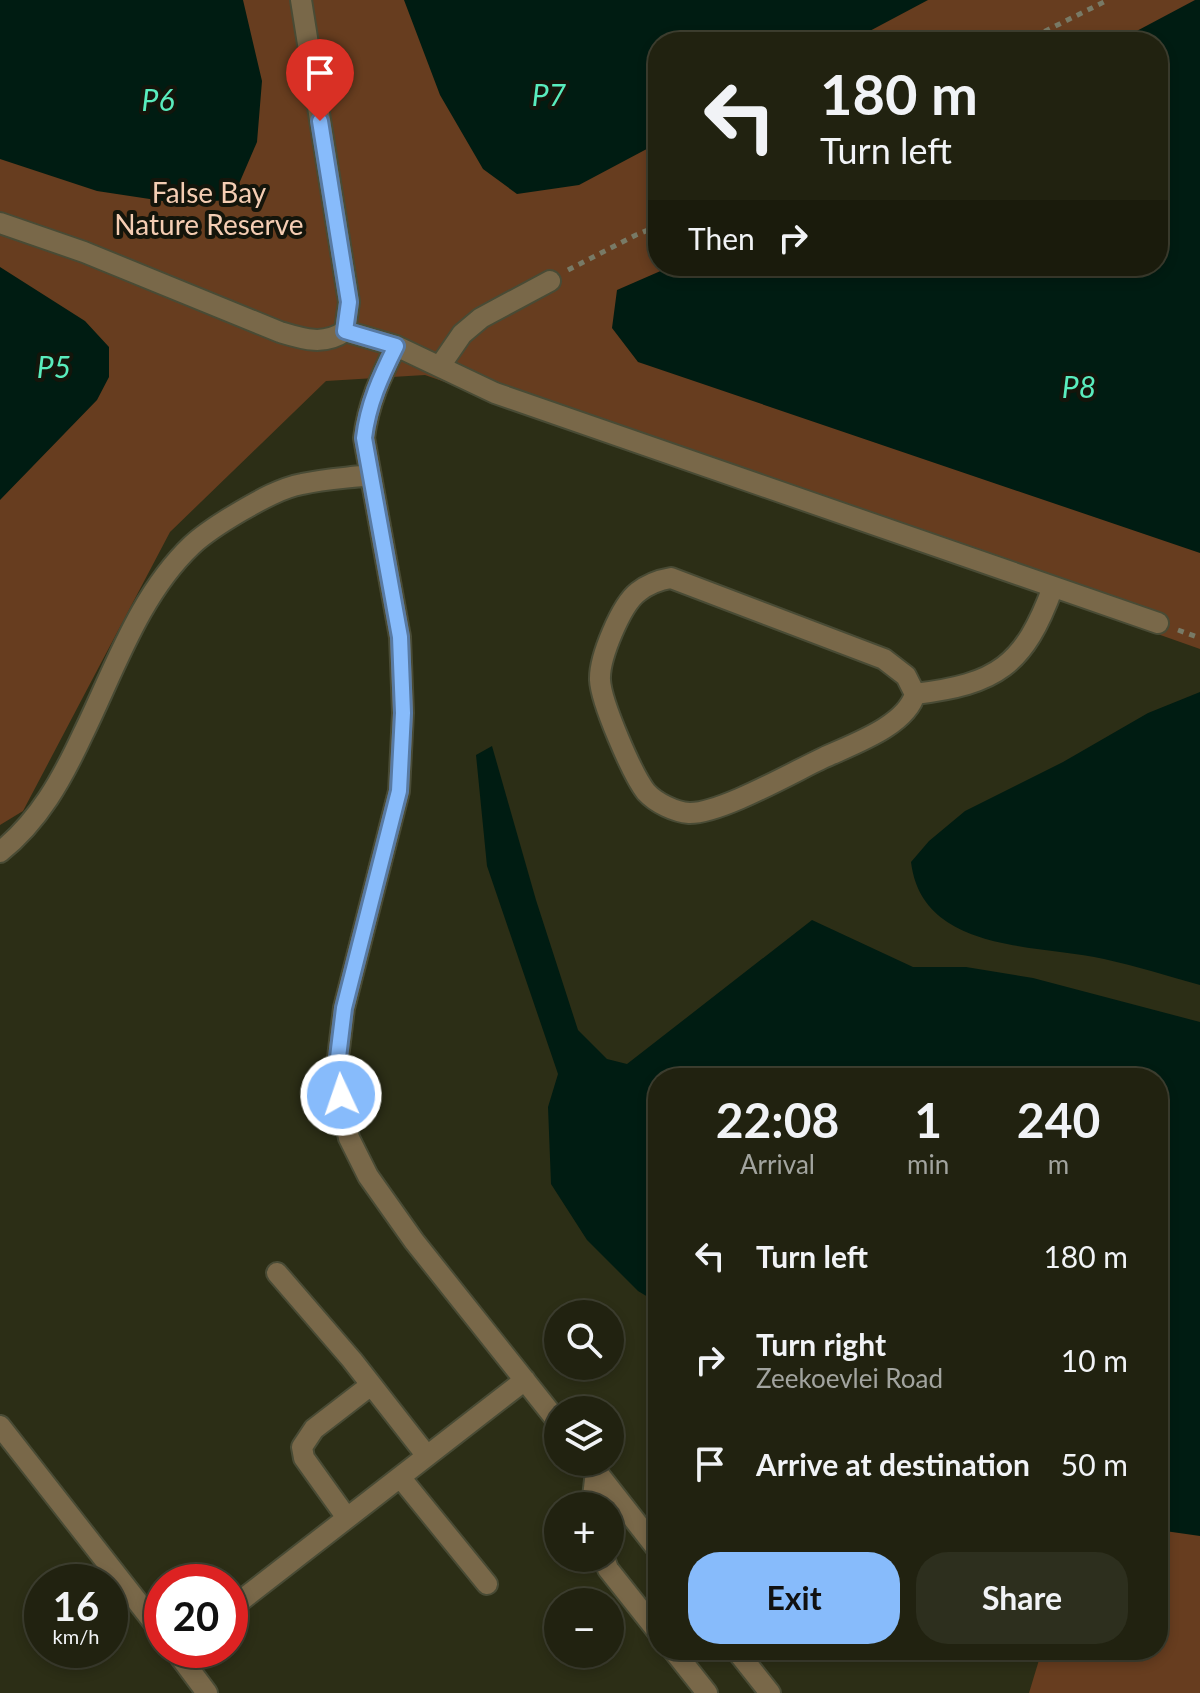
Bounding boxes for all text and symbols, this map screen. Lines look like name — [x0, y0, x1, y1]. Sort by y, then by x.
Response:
pin — [286, 39, 354, 121]
icon: arrive — [298, 51, 342, 95]
text: 180 m — [820, 60, 978, 127]
icon: left — [688, 64, 792, 168]
water label: P7 — [532, 76, 567, 112]
water label: P6 — [142, 81, 174, 117]
text: Turn left — [820, 128, 952, 172]
park label: False Bay Nature Reserve — [114, 175, 304, 241]
icon: right — [771, 216, 815, 260]
text: Then — [688, 220, 755, 256]
water label: P5 — [37, 348, 71, 384]
water label: P8 — [1062, 368, 1096, 404]
position arrow — [299, 1053, 383, 1137]
text: 22:08 — [716, 1091, 839, 1148]
text: 1 — [914, 1091, 942, 1148]
text: 240 — [1017, 1091, 1100, 1148]
text: Arrival — [740, 1148, 815, 1180]
text: min — [907, 1148, 949, 1180]
text: m — [1048, 1148, 1069, 1180]
icon: left — [688, 1234, 732, 1278]
text: Turn left — [756, 1238, 868, 1274]
text: 180 m — [1043, 1238, 1128, 1274]
map controls — [544, 1300, 624, 1668]
button: search — [544, 1300, 624, 1380]
text: Turn right — [756, 1326, 886, 1362]
icon: right — [688, 1338, 732, 1382]
text: 10 m — [1061, 1342, 1128, 1378]
text: Zeekoevlei Road — [756, 1362, 943, 1394]
button: layers — [544, 1396, 624, 1476]
icon: arrive — [688, 1442, 732, 1486]
text: Arrive at destination — [756, 1446, 1030, 1482]
text: 50 m — [1061, 1446, 1128, 1482]
button: + — [544, 1492, 624, 1572]
button: Exit — [688, 1552, 900, 1644]
button: Share — [916, 1552, 1128, 1644]
speed limit sign: 20 — [144, 1564, 248, 1668]
text: 16 — [53, 1582, 99, 1630]
button: − — [544, 1588, 624, 1668]
text: km/h — [53, 1624, 99, 1648]

